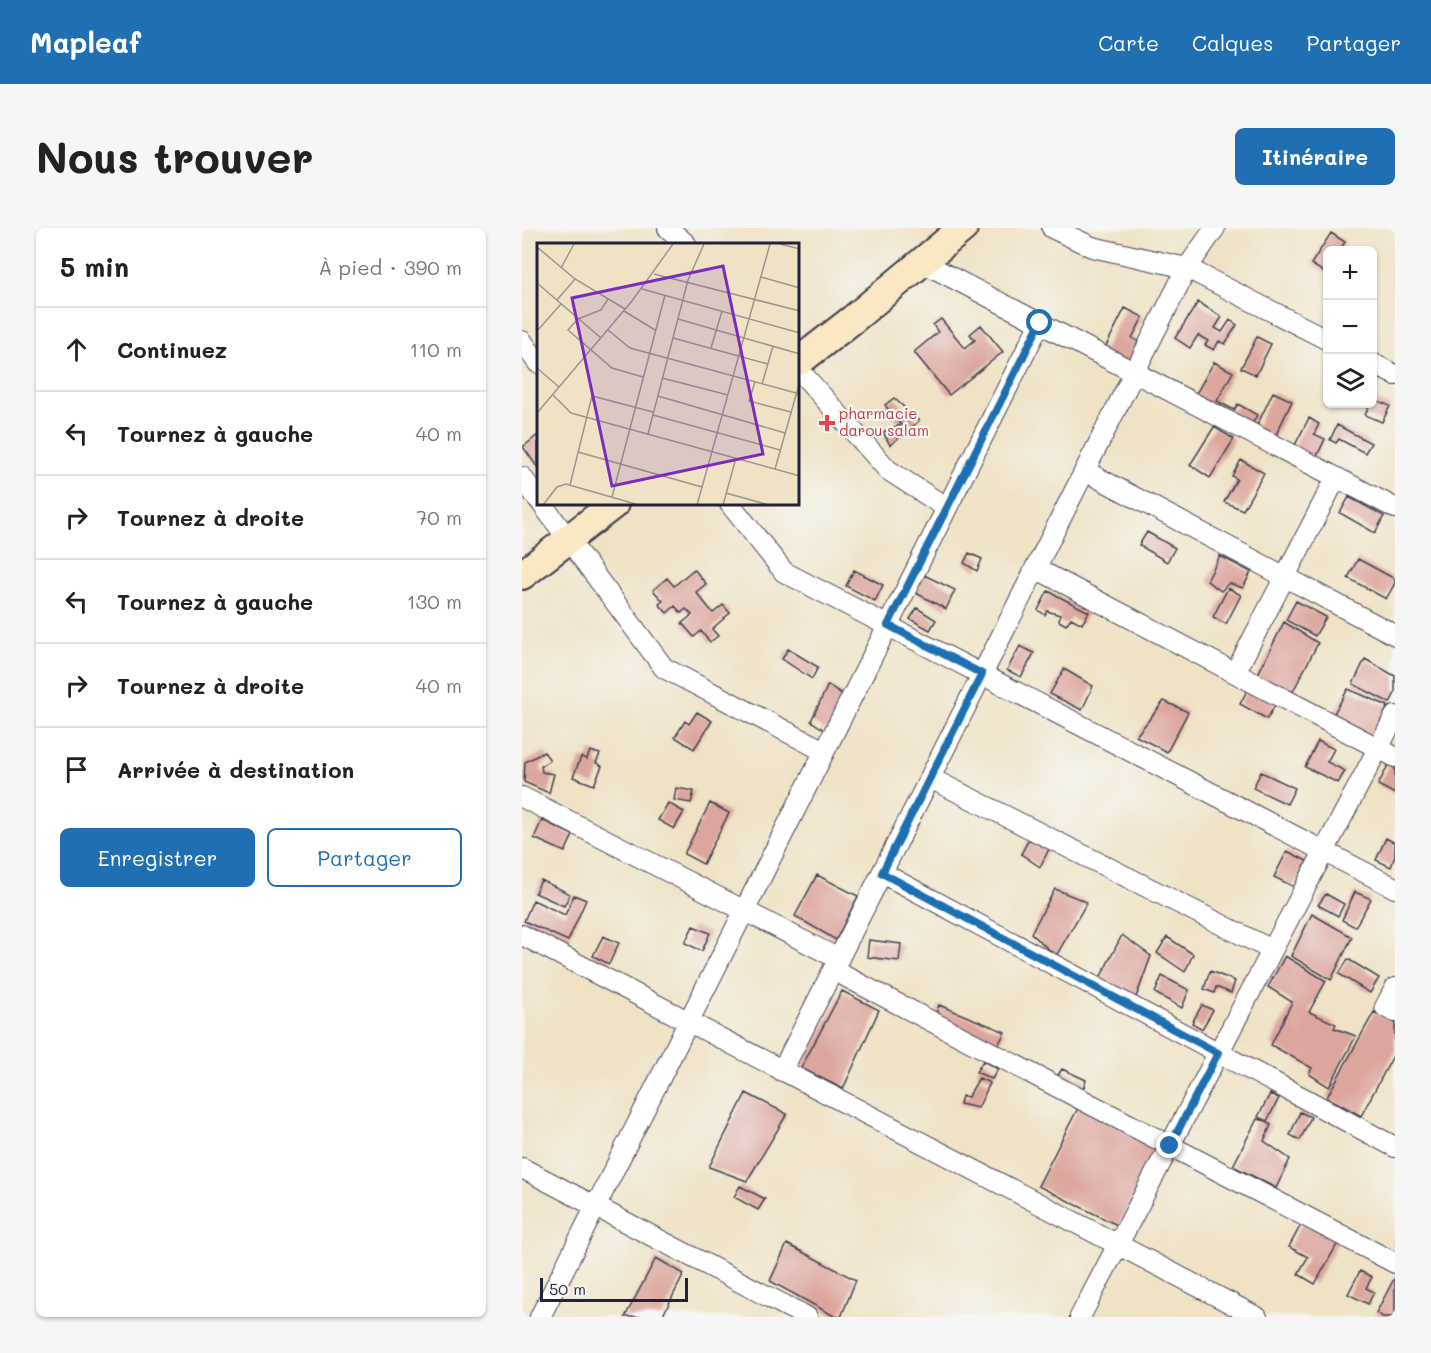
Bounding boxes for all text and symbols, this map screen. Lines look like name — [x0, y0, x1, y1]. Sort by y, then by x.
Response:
text: Mapleaf — [30, 24, 141, 60]
text: Carte — [1098, 29, 1159, 56]
text: Calques — [1192, 29, 1274, 56]
text: Partager — [1307, 29, 1401, 56]
button: Itinéraire — [1235, 128, 1395, 185]
text: Nous trouver — [36, 129, 314, 184]
inset map — [537, 243, 800, 506]
map controls — [1323, 246, 1377, 408]
button: + — [1323, 246, 1377, 300]
text: 5 min — [60, 250, 129, 284]
text: À pied · 390 m — [319, 254, 462, 280]
button: − — [1323, 300, 1377, 354]
route start — [1026, 309, 1052, 335]
icon: ahead — [60, 333, 93, 366]
text: Continuez — [117, 335, 227, 364]
text: 110 m — [409, 336, 462, 362]
button: layers — [1323, 354, 1377, 408]
place label: pharmacie darou salam — [839, 403, 929, 440]
marker: pharmacie darou salam — [820, 416, 834, 430]
icon: left — [60, 417, 93, 450]
text: Tournez à gauche — [117, 419, 313, 448]
text: 40 m — [416, 420, 462, 446]
icon: right — [60, 501, 93, 534]
text: Tournez à droite — [117, 503, 304, 532]
text: 70 m — [416, 504, 462, 530]
icon: left — [60, 585, 93, 618]
text: Tournez à gauche — [117, 587, 313, 616]
text: 130 m — [407, 588, 462, 614]
icon: right — [60, 669, 93, 702]
text: Tournez à droite — [117, 671, 304, 700]
text: 40 m — [416, 672, 462, 698]
icon: arrive — [60, 753, 93, 786]
text: Arrivée à destination — [117, 755, 354, 784]
button: Enregistrer — [60, 828, 255, 887]
button: Partager — [267, 828, 462, 887]
route end — [1156, 1132, 1182, 1158]
scale bar — [540, 1275, 688, 1302]
text: 50 m — [549, 1278, 586, 1299]

